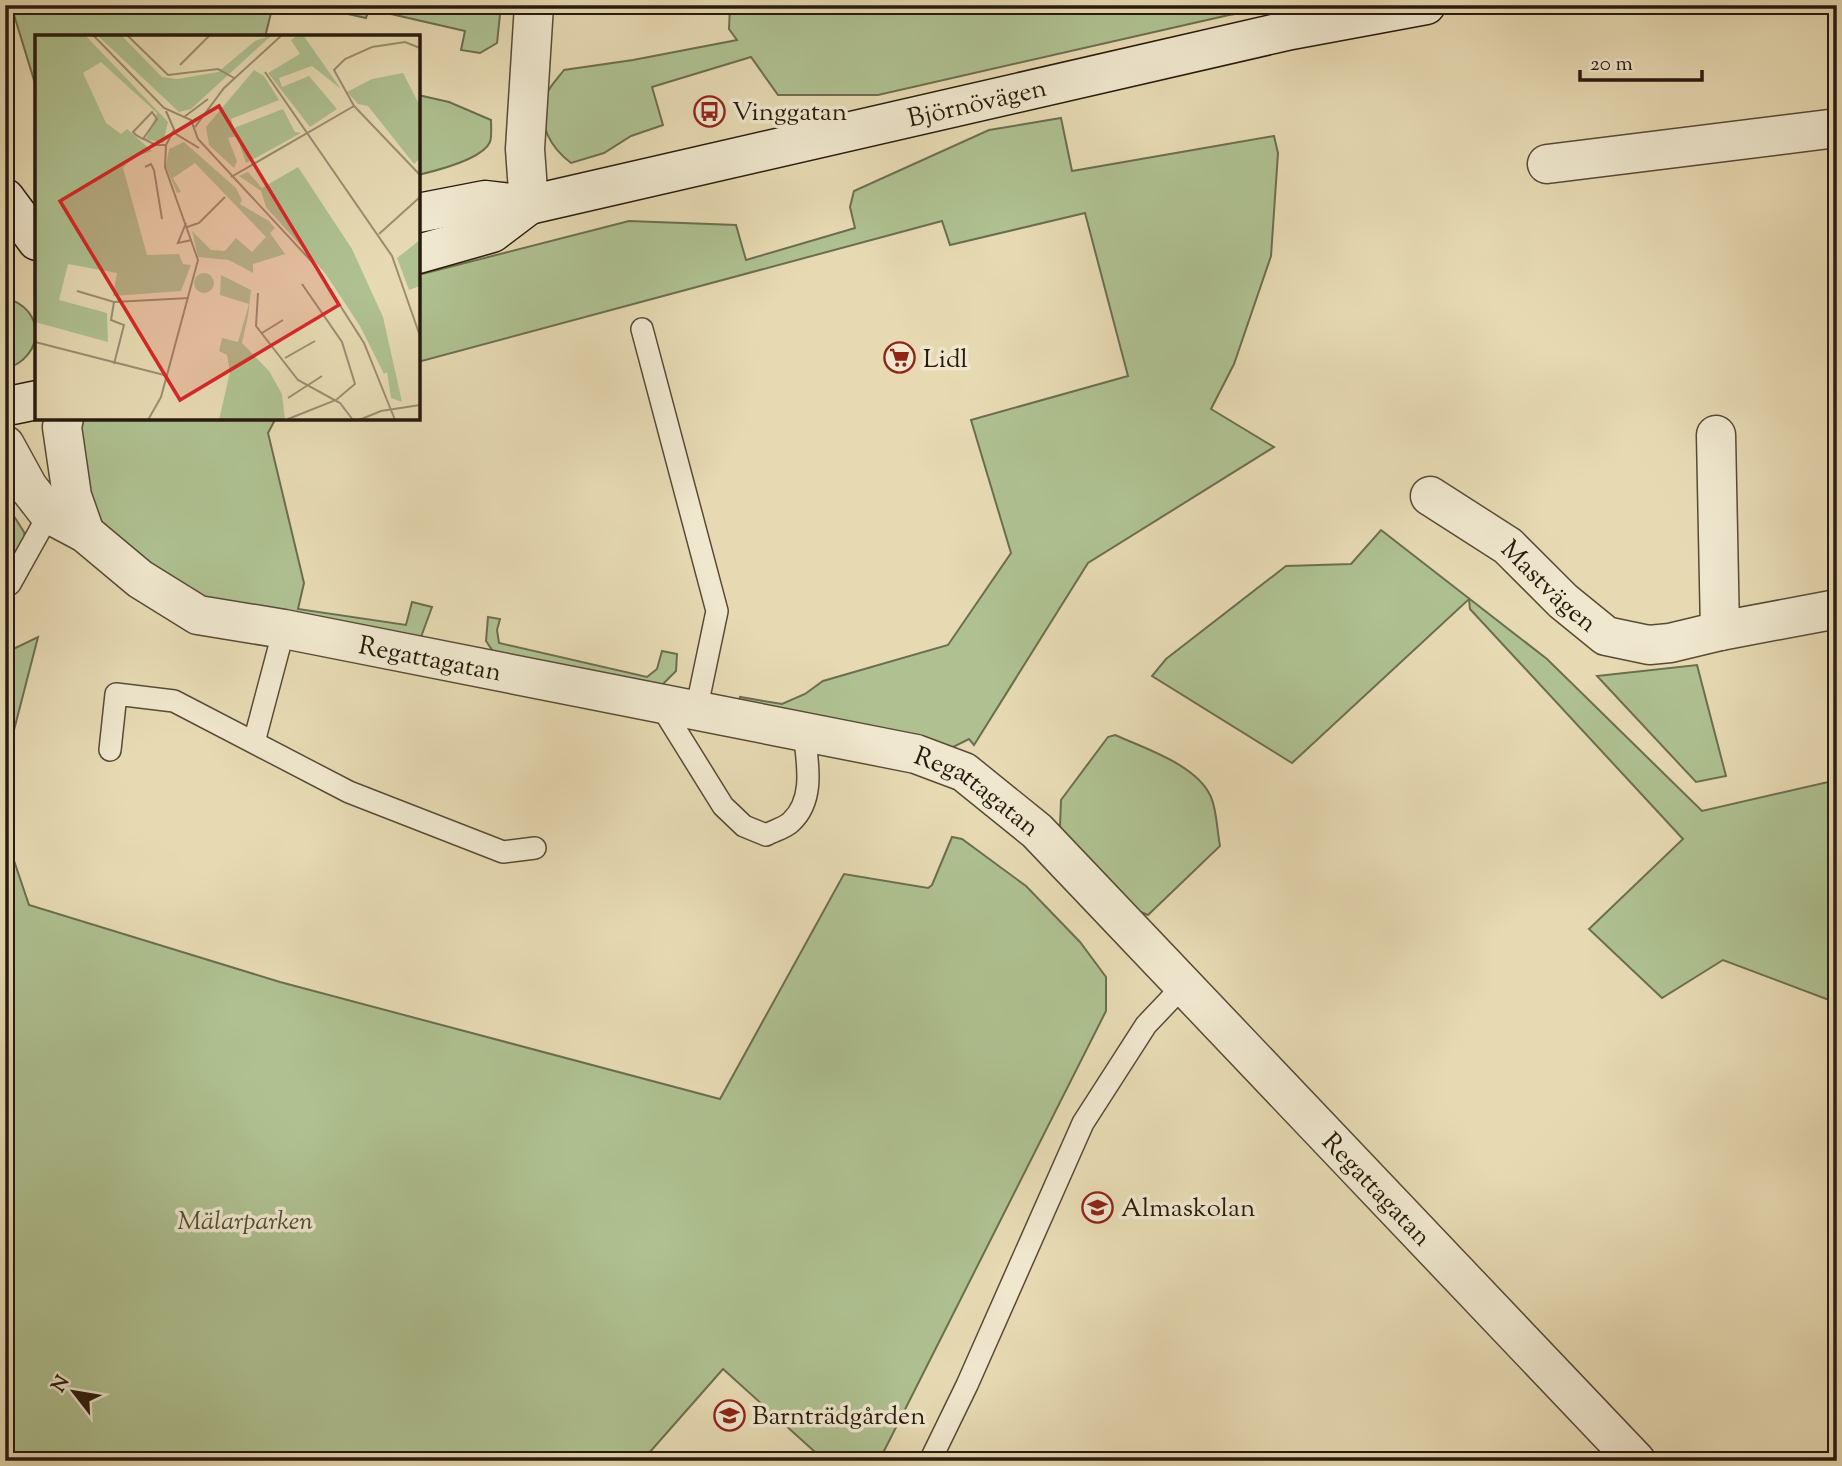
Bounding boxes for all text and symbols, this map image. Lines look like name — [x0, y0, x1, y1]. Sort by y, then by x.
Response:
inset map — [35, 35, 420, 420]
scale bar — [1580, 38, 1702, 82]
text: 20 m — [1590, 50, 1633, 80]
street label: Björnövägen — [904, 71, 1051, 138]
bus stop icon: Vinggatan — [692, 94, 726, 128]
place label: Vinggatan — [732, 95, 847, 132]
supermarket icon: Lidl — [883, 341, 917, 375]
place label: Lidl — [923, 342, 968, 379]
street label: Mastvägen — [1491, 533, 1604, 642]
street label: Regattagatan — [355, 628, 504, 693]
street label: Regattagatan — [908, 739, 1046, 847]
street label: Regattagatan — [1312, 1125, 1439, 1256]
school or university icon: Almaskolan — [1081, 1190, 1115, 1224]
place label: Almaskolan — [1121, 1191, 1255, 1228]
park label: Mälarparken — [177, 1204, 313, 1241]
north arrow — [38, 1358, 108, 1428]
text: N — [46, 1371, 77, 1398]
school or university icon: Barnträdgården — [712, 1398, 746, 1432]
place label: Barnträdgården — [752, 1399, 926, 1436]

